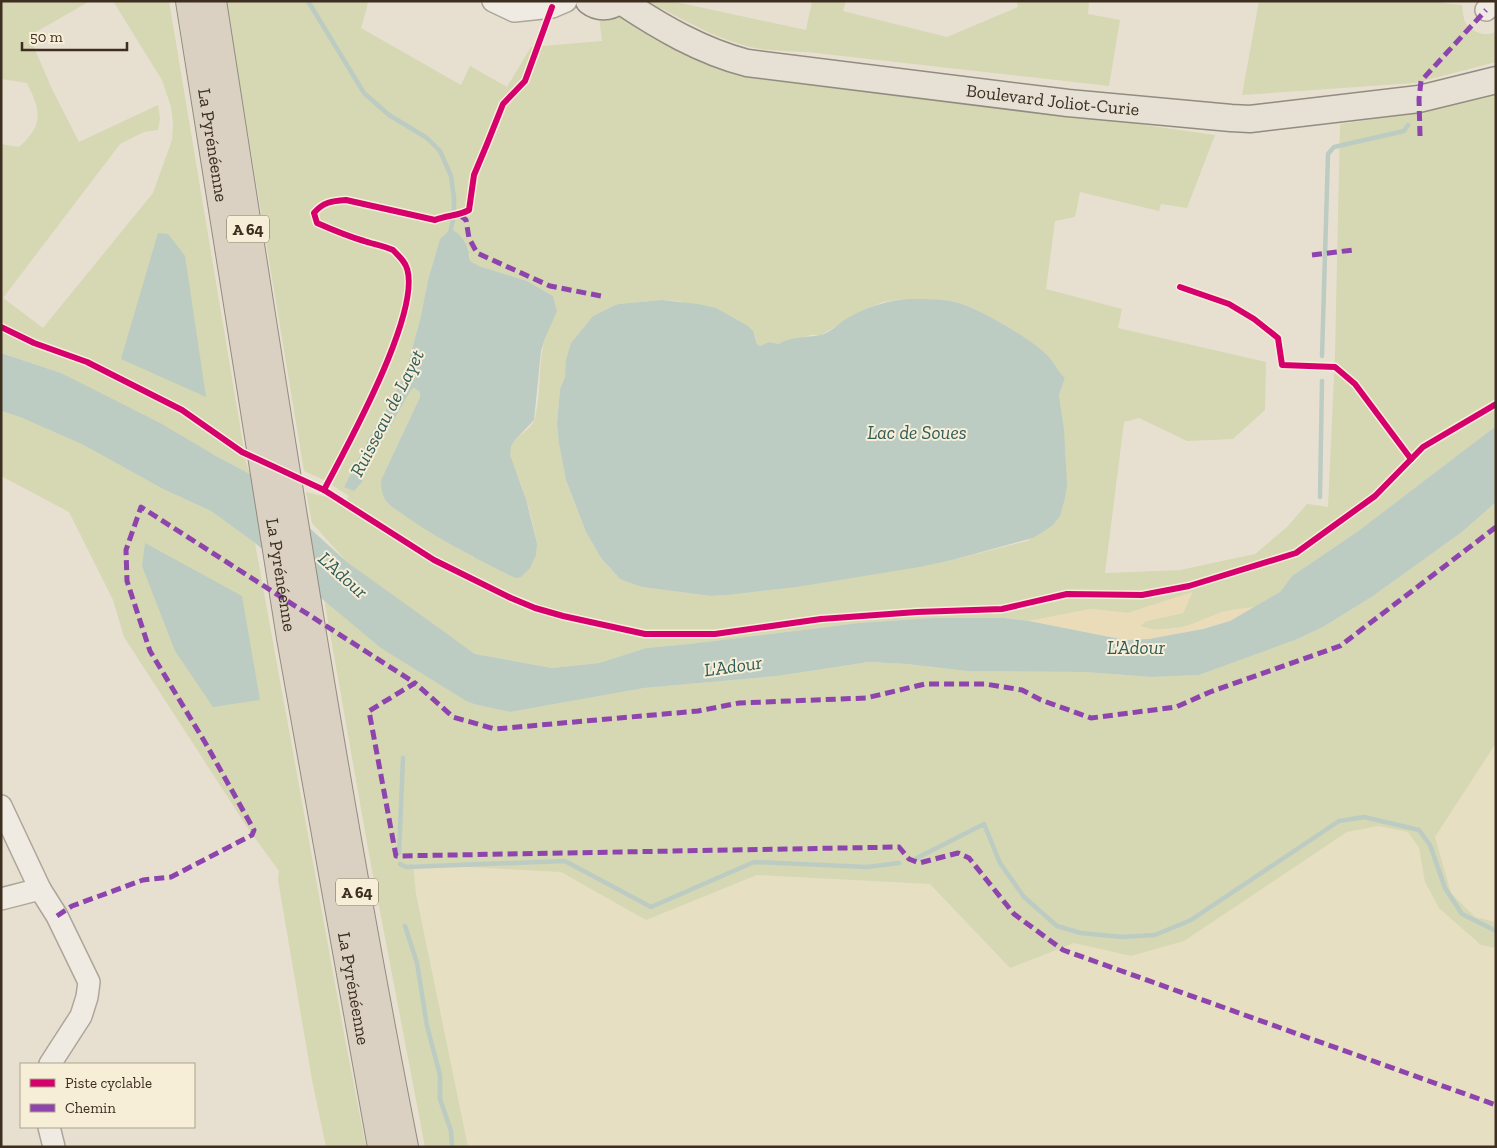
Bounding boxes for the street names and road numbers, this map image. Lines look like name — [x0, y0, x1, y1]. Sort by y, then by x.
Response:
street label: Boulevard Joliot-Curie — [965, 79, 1140, 121]
street label: La Pyrénéenne — [193, 87, 233, 204]
road number: A 64 — [227, 215, 269, 242]
street label: La Pyrénéenne — [261, 517, 301, 633]
road number: A 64 — [336, 879, 378, 906]
street label: La Pyrénéenne — [333, 930, 375, 1047]

